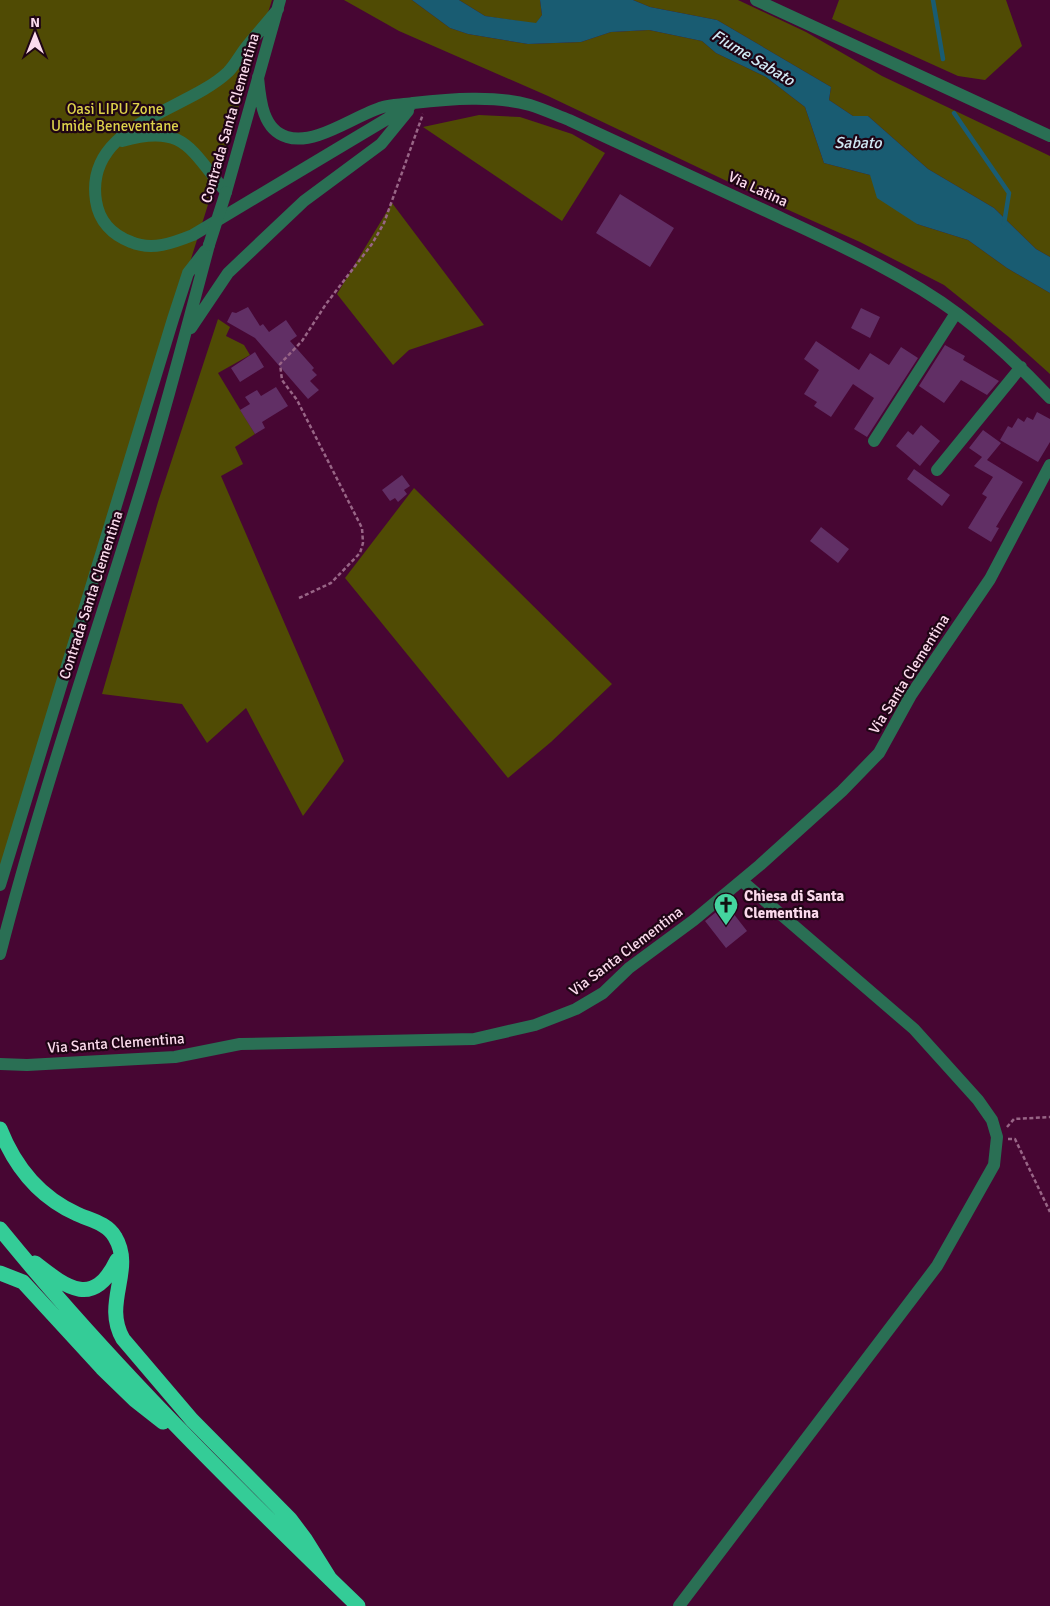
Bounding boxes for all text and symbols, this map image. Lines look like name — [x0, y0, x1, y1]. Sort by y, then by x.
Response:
north arrow — [10, 10, 60, 60]
text: N — [30, 14, 40, 31]
water label: Fiume Sabato — [708, 26, 799, 91]
street label: Contrada Santa Clementina — [197, 31, 263, 205]
park label: Oasi LIPU Zone Umide Beneventane — [51, 100, 179, 135]
water label: Sabato — [834, 133, 882, 153]
street label: Via Latina — [725, 167, 791, 211]
street label: Contrada Santa Clementina — [55, 509, 127, 681]
street label: Via Santa Clementina — [865, 611, 953, 737]
place label: Chiesa di Santa Clementina — [744, 887, 845, 922]
church icon: Chiesa di Santa Clementina — [713, 892, 739, 926]
street label: Via Santa Clementina — [566, 902, 686, 1000]
street label: Via Santa Clementina — [47, 1029, 185, 1057]

